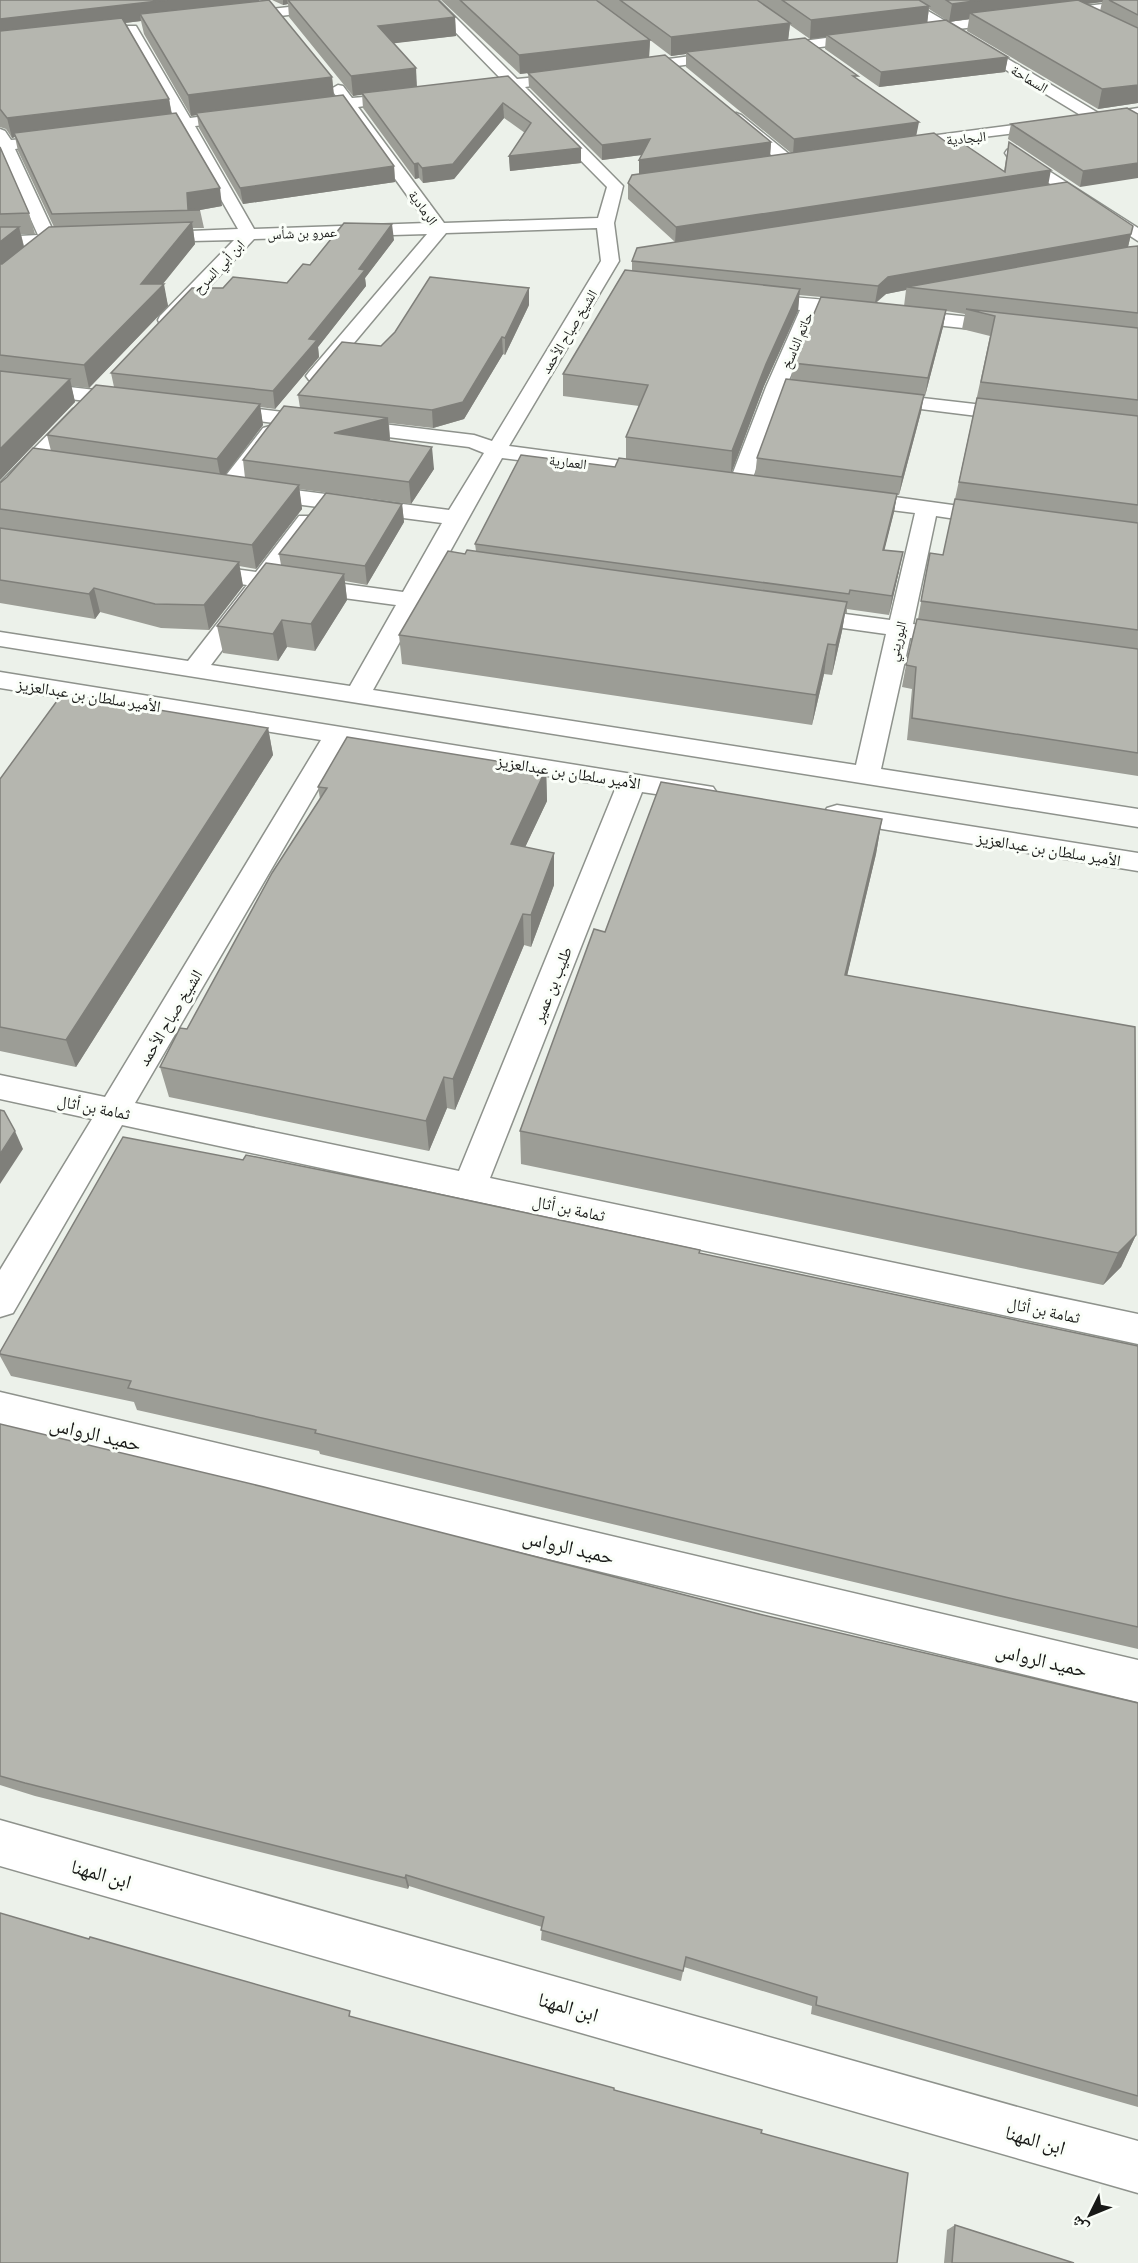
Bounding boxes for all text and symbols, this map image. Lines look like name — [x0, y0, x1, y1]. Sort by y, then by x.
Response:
street label: السماحة — [1008, 59, 1052, 97]
street label: البجادية — [945, 125, 987, 149]
street label: الرمادية — [405, 185, 443, 229]
street label: عمرو بن شأس — [267, 221, 337, 243]
street label: ابن أبي السرح — [188, 234, 250, 299]
street label: الشيخ صباح الأحمد — [535, 285, 602, 377]
street label: حاتم الناسخ — [775, 308, 818, 372]
street label: العمارية — [548, 449, 588, 473]
street label: البوريني — [882, 619, 913, 664]
street label: الأمير سلطان بن عبدالعزيز — [14, 671, 163, 717]
street label: الأمير سلطان بن عبدالعزيز — [494, 748, 643, 794]
street label: الأمير سلطان بن عبدالعزيز — [974, 825, 1123, 871]
street label: طليب بن عمير — [524, 942, 577, 1027]
street label: الشيخ صباح الأحمد — [131, 964, 207, 1070]
street label: ثمامة بن أثال — [56, 1087, 133, 1125]
street label: ثمامة بن أثال — [530, 1188, 608, 1227]
street label: ثمامة بن أثال — [1005, 1290, 1083, 1329]
street label: حميد الرواس — [47, 1407, 145, 1457]
street label: حميد الرواس — [520, 1520, 618, 1570]
street label: حميد الرواس — [993, 1633, 1091, 1683]
street label: ابن المهنا — [68, 1849, 136, 1895]
street label: ابن المهنا — [535, 1982, 603, 2028]
street label: ابن المهنا — [1002, 2115, 1070, 2161]
north arrow — [1060, 2185, 1120, 2245]
text: ش — [1064, 2212, 1093, 2240]

